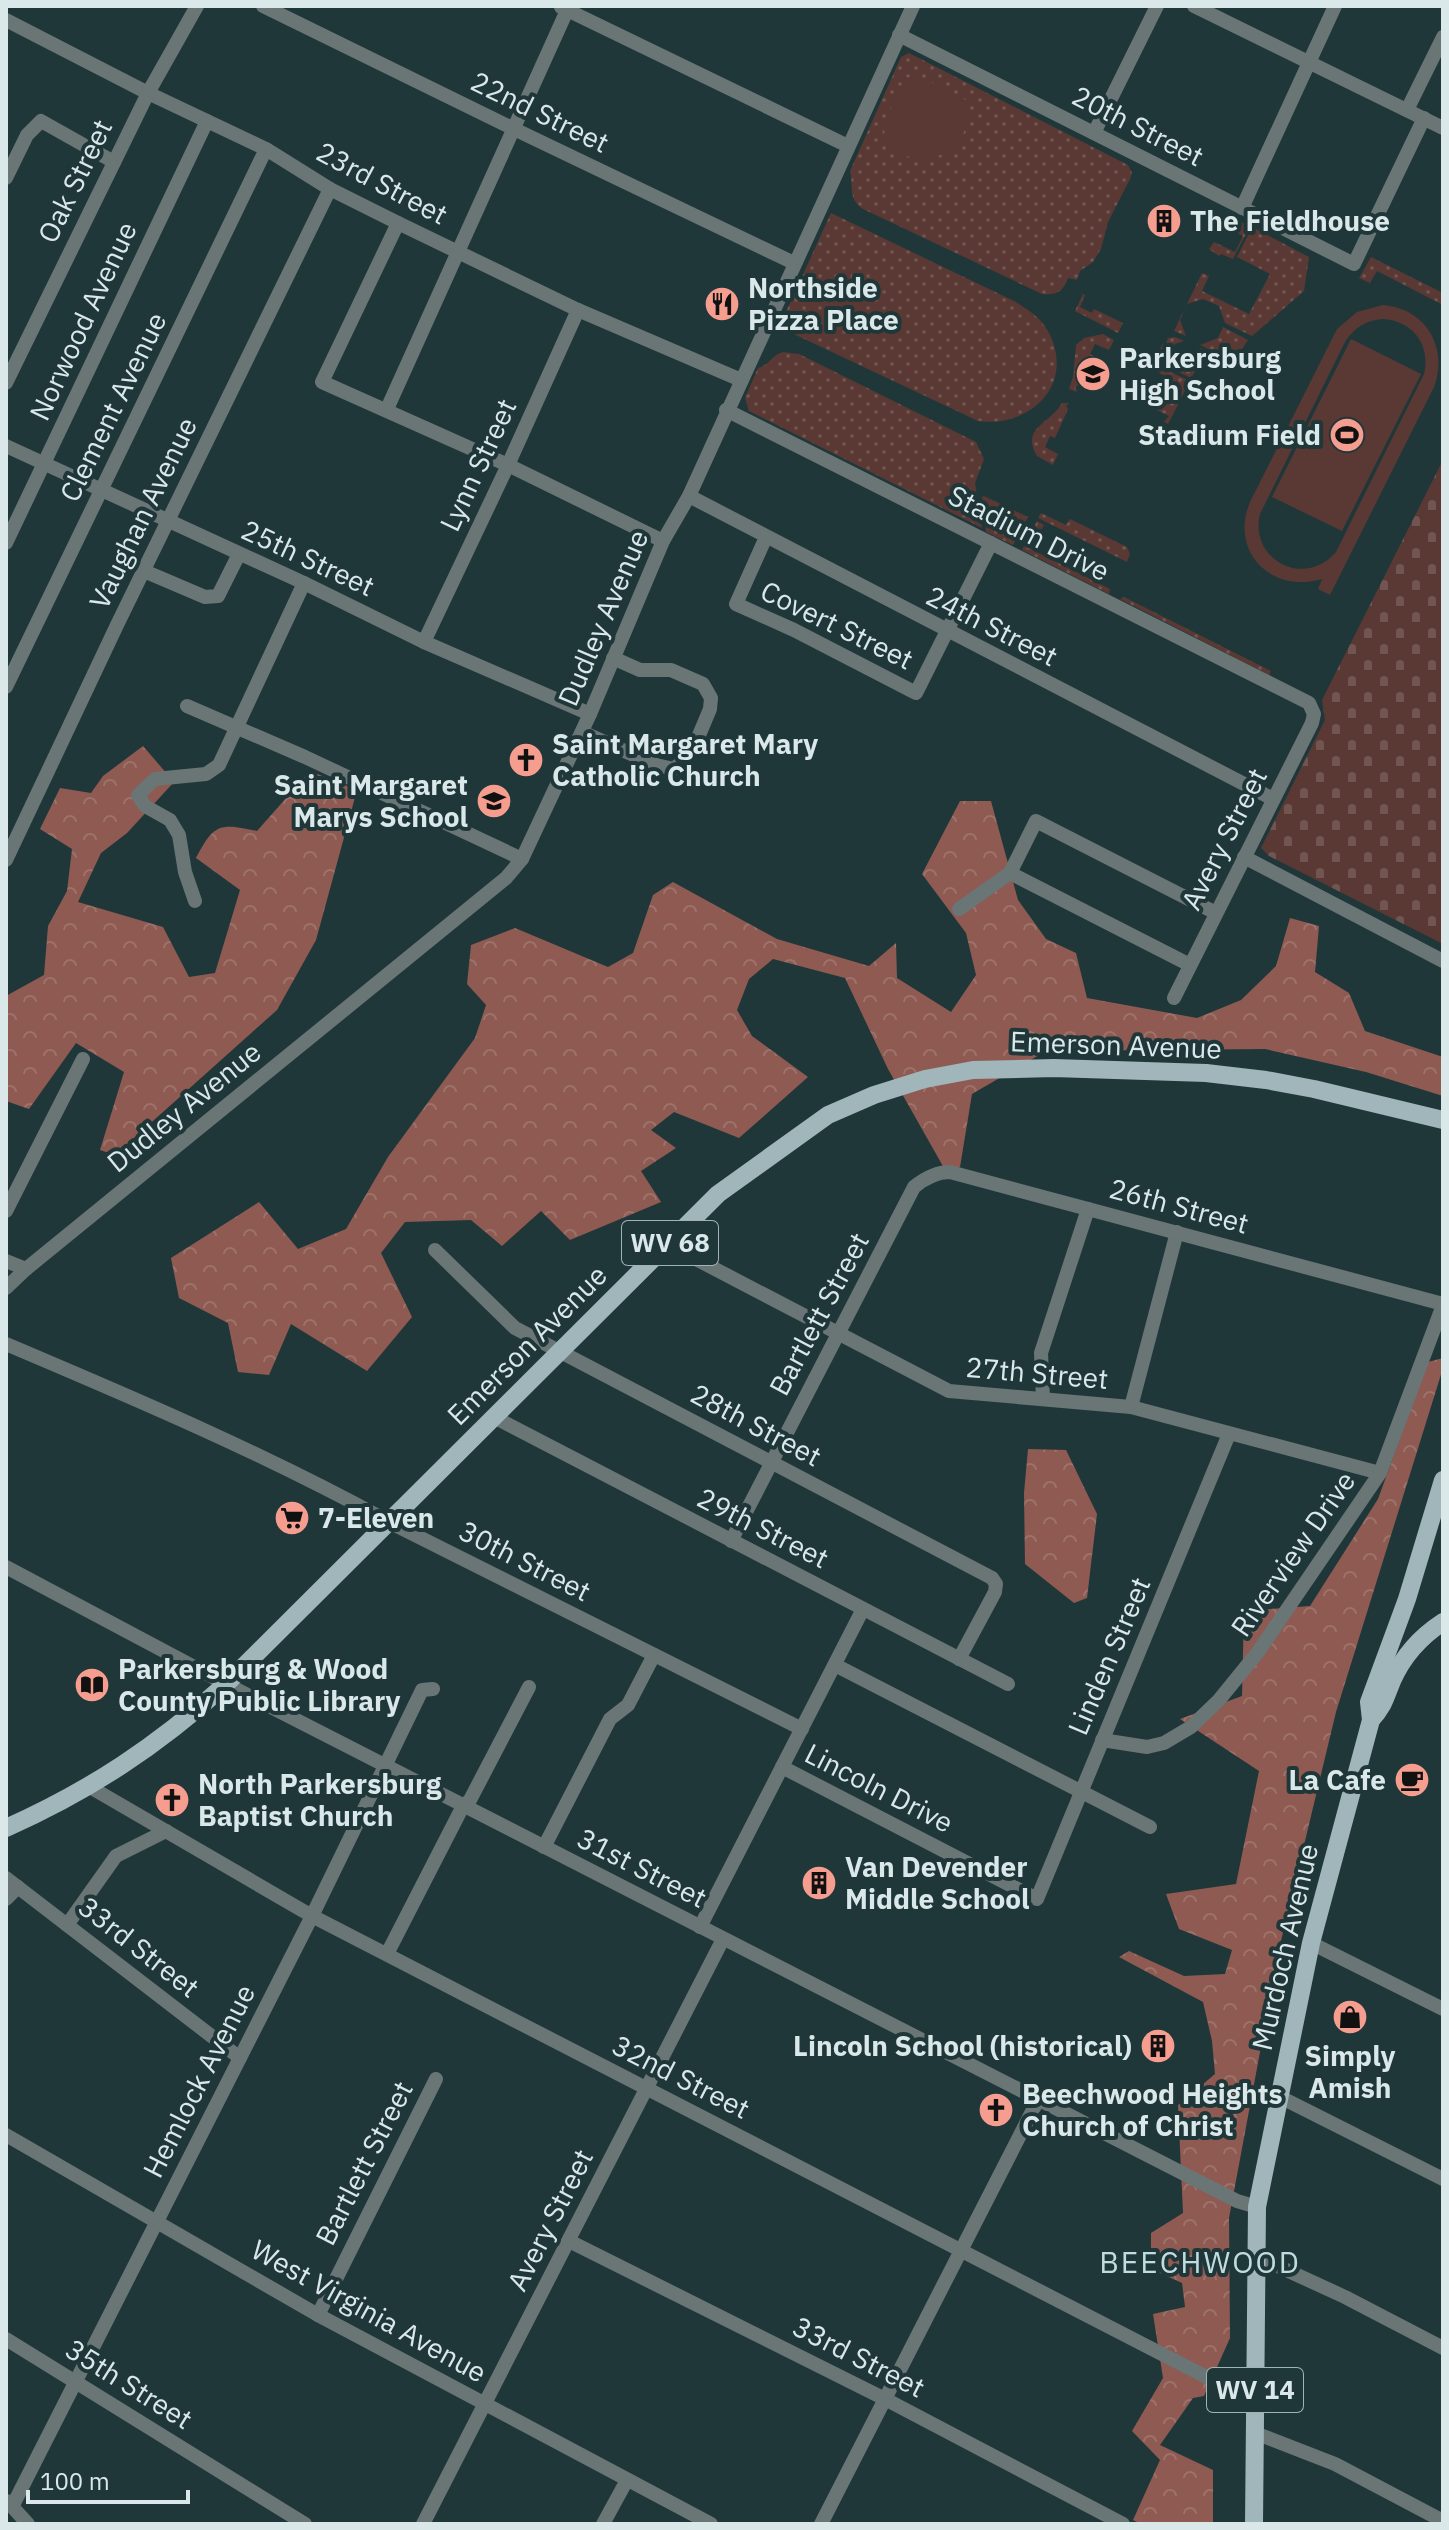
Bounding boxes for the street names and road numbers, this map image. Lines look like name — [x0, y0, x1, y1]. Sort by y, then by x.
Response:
street label: 22nd Street — [465, 62, 615, 161]
street label: 20th Street — [1066, 77, 1210, 174]
street label: Oak Street — [29, 113, 120, 249]
street label: 23rd Street — [310, 133, 454, 233]
street label: Norwood Avenue — [20, 216, 145, 426]
street label: Clement Avenue — [51, 306, 174, 507]
street label: Lynn Street — [431, 393, 524, 537]
street label: Vaughan Avenue — [80, 411, 205, 615]
street label: Stadium Drive — [942, 476, 1116, 589]
street label: 25th Street — [236, 511, 381, 604]
street label: Dudley Avenue — [549, 524, 656, 711]
street label: Covert Street — [755, 572, 920, 677]
street label: 24th Street — [920, 577, 1064, 674]
street label: Avery Street — [1172, 762, 1275, 916]
street label: Emerson Avenue — [1010, 1022, 1222, 1067]
street label: Dudley Avenue — [99, 1033, 268, 1180]
street label: 26th Street — [1105, 1169, 1253, 1242]
road number: WV 68 — [622, 1221, 718, 1265]
street label: Bartlett Street — [760, 1226, 877, 1402]
street label: Emerson Avenue — [439, 1257, 615, 1433]
street label: 27th Street — [964, 1348, 1110, 1397]
street label: 28th Street — [685, 1375, 828, 1474]
street label: Riverview Drive — [1222, 1464, 1363, 1644]
street label: 29th Street — [691, 1479, 835, 1576]
street label: 30th Street — [453, 1512, 597, 1609]
street label: Linden Street — [1059, 1571, 1158, 1740]
street label: Lincoln Drive — [799, 1734, 960, 1841]
street label: 31st Street — [571, 1819, 713, 1916]
street label: Murdoch Avenue — [1243, 1840, 1326, 2054]
street label: 33rd Street — [71, 1888, 207, 2005]
street label: Hemlock Avenue — [134, 1978, 263, 2184]
street label: 32nd Street — [606, 2026, 756, 2127]
street label: Bartlett Street — [306, 2075, 421, 2251]
street label: Avery Street — [498, 2143, 601, 2297]
street label: West Virginia Avenue — [245, 2231, 493, 2391]
street label: 33rd Street — [787, 2308, 931, 2406]
street label: 35th Street — [59, 2330, 200, 2437]
road number: WV 14 — [1207, 2368, 1303, 2412]

